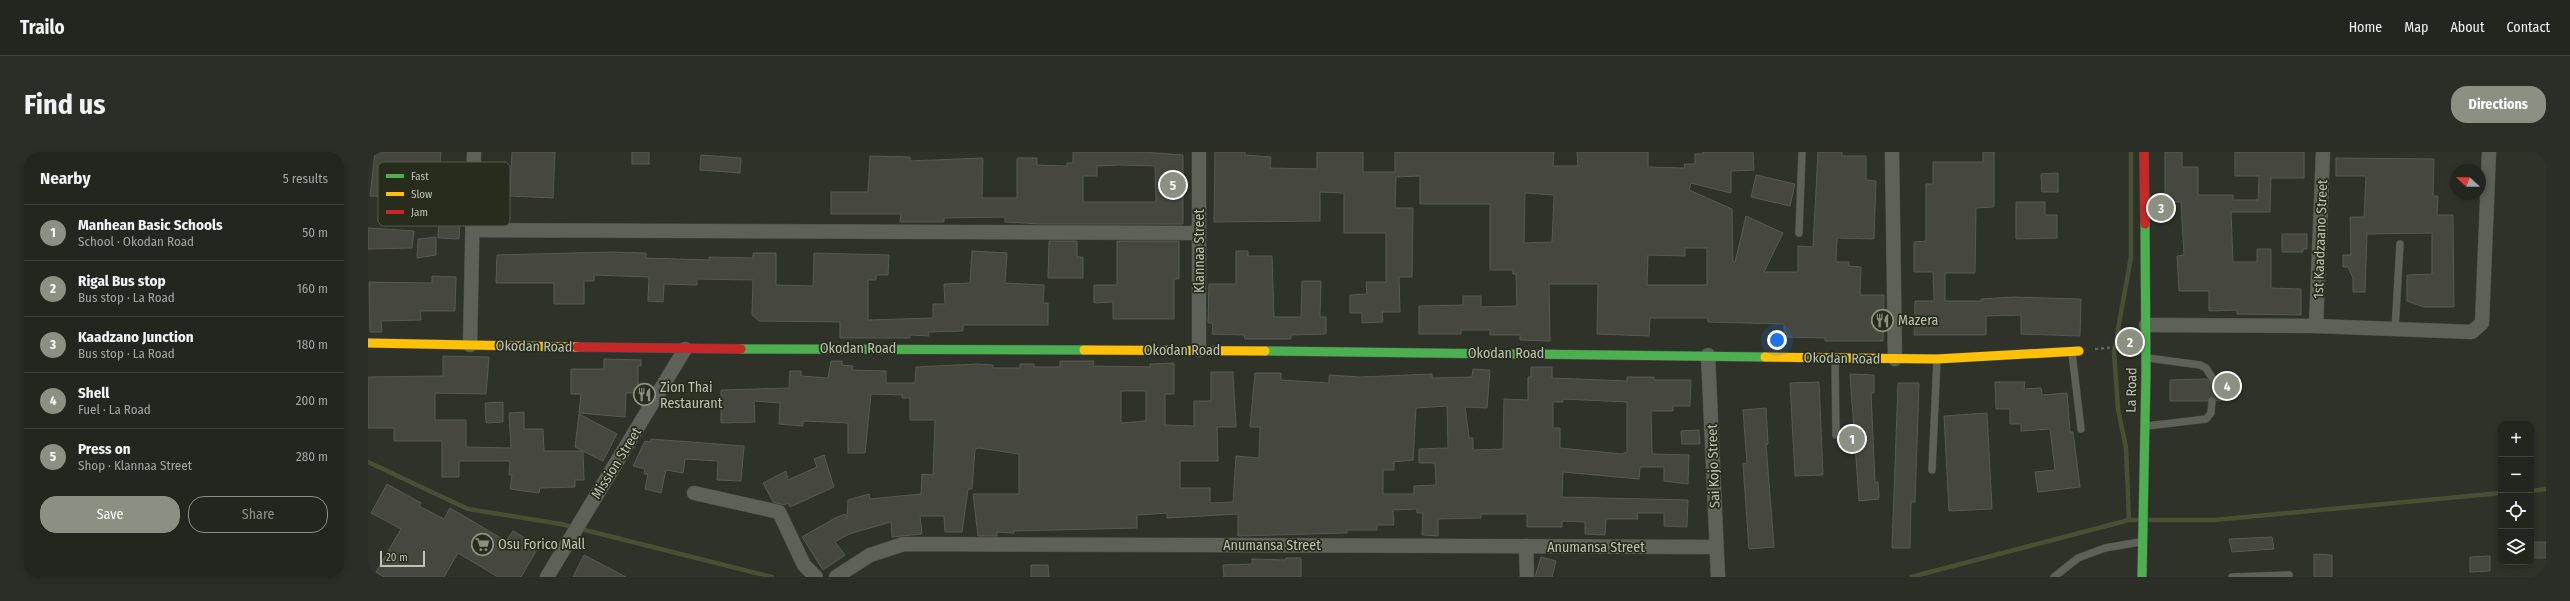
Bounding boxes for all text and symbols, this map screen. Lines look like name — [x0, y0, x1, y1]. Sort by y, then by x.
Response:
text: Trailo — [20, 16, 65, 39]
text: Home — [2349, 19, 2382, 36]
text: Map — [2404, 19, 2428, 36]
text: About — [2450, 19, 2485, 36]
text: Contact — [2507, 19, 2550, 36]
button: Directions — [2451, 86, 2546, 123]
text: Find us — [24, 88, 106, 121]
legend — [378, 162, 510, 226]
north arrow — [2450, 164, 2486, 200]
text: Nearby — [40, 168, 91, 189]
text: Fast — [411, 170, 429, 183]
pin: 5 — [1160, 170, 1186, 200]
text: 5 results — [283, 171, 328, 186]
street label: 1st Kaadzaano Street — [2310, 179, 2331, 299]
text: Slow — [411, 188, 432, 201]
pin: 3 — [2148, 193, 2174, 223]
text: Jam — [411, 206, 428, 219]
street label: Klannaa Street — [1191, 209, 1208, 293]
text: Manhean Basic Schools — [78, 216, 223, 234]
text: 1 — [50, 225, 56, 240]
text: 50 m — [302, 225, 328, 240]
text: School · Okodan Road — [78, 234, 194, 249]
text: Rigal Bus stop — [78, 272, 166, 290]
text: 2 — [50, 281, 56, 296]
text: 160 m — [297, 281, 328, 296]
text: Bus stop · La Road — [78, 290, 175, 305]
restaurant icon: Mazera — [1869, 307, 1895, 333]
place label: Mazera — [1898, 312, 1939, 329]
pin: 2 — [2117, 327, 2143, 357]
text: Kaadzano Junction — [78, 328, 194, 346]
your location — [1767, 330, 1787, 350]
text: 3 — [50, 337, 56, 352]
text: 180 m — [297, 337, 328, 352]
street label: Okodan Road — [496, 337, 572, 356]
street label: Okodan Road — [820, 340, 896, 357]
street label: Okodan Road — [1144, 342, 1220, 359]
street label: Okodan Road — [1468, 345, 1544, 362]
text: Bus stop · La Road — [78, 346, 175, 361]
street label: Okodan Road — [1804, 349, 1880, 368]
street label: La Road — [2123, 367, 2140, 413]
pin: 4 — [2214, 371, 2240, 401]
place label: Zion Thai Restaurant — [660, 379, 723, 412]
restaurant icon: Zion Thai Restaurant — [632, 382, 658, 408]
text: Shell — [78, 384, 109, 402]
text: 4 — [50, 393, 56, 408]
text: 200 m — [296, 393, 328, 408]
text: Fuel · La Road — [78, 402, 151, 417]
map controls — [2498, 421, 2534, 565]
button: + — [2498, 421, 2534, 457]
street label: Sai Kojo Street — [1704, 423, 1723, 508]
street label: Mission Street — [588, 424, 645, 502]
pin: 1 — [1839, 424, 1865, 454]
text: Press on — [78, 440, 131, 458]
text: 5 — [50, 449, 56, 464]
text: 280 m — [296, 449, 328, 464]
button: − — [2498, 457, 2534, 493]
text: Shop · Klannaa Street — [78, 458, 192, 473]
button: locate — [2498, 493, 2534, 529]
button: Save — [40, 496, 180, 533]
button: Share — [188, 496, 328, 533]
button: layers — [2498, 529, 2534, 565]
supermarket icon: Osu Forico Mall — [469, 531, 495, 557]
place label: Osu Forico Mall — [498, 536, 586, 553]
street label: Anumansa Street — [1223, 537, 1321, 554]
street label: Anumansa Street — [1547, 539, 1645, 556]
scale bar — [380, 549, 425, 568]
text: 20 m — [386, 551, 408, 564]

